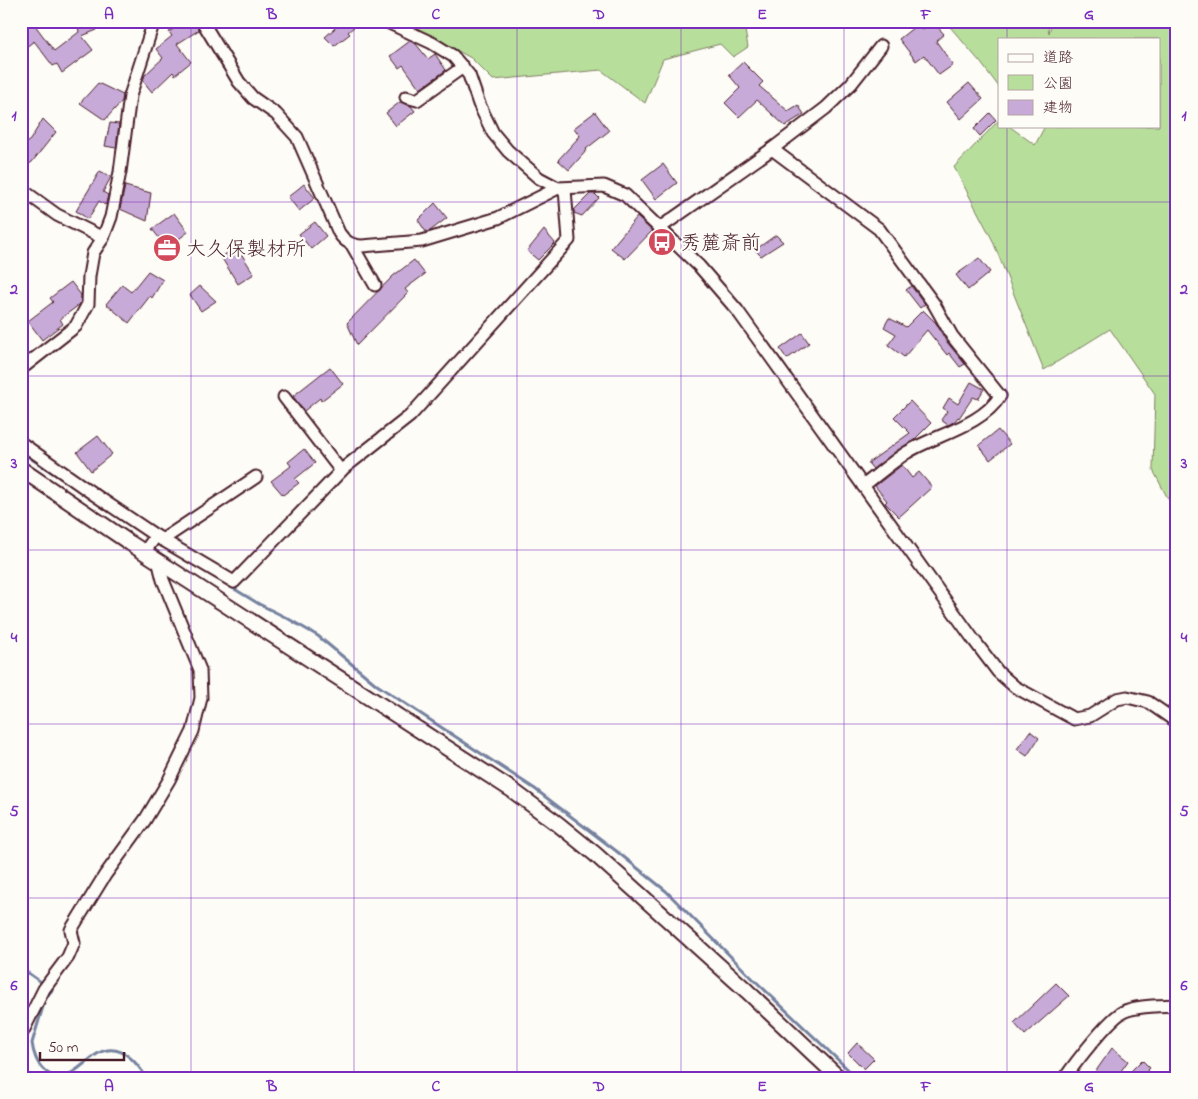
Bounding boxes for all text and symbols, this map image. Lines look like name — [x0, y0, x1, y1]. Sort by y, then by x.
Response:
text: A — [104, 3, 114, 27]
text: B — [266, 3, 278, 27]
text: C — [432, 3, 441, 27]
text: D — [592, 3, 605, 27]
text: E — [757, 3, 767, 27]
text: F — [920, 3, 932, 27]
text: G — [1084, 3, 1094, 27]
legend — [998, 38, 1160, 128]
text: 道路 — [1043, 47, 1073, 69]
text: 公園 — [1043, 73, 1073, 95]
text: 建物 — [1043, 97, 1073, 119]
text: 1 — [11, 104, 17, 128]
text: 1 — [1181, 104, 1187, 128]
bus stop icon: 秀麓斎前 — [647, 227, 677, 257]
place label: 秀麓斎前 — [681, 230, 761, 259]
office icon: 大久保製材所 — [152, 233, 182, 263]
place label: 大久保製材所 — [186, 236, 306, 265]
text: 2 — [9, 278, 18, 302]
text: 2 — [1179, 278, 1188, 302]
text: 3 — [10, 452, 18, 476]
text: 3 — [1180, 452, 1188, 476]
text: 4 — [10, 626, 18, 650]
text: 4 — [1180, 626, 1188, 650]
text: 5 — [9, 800, 19, 824]
text: 5 — [1179, 800, 1189, 824]
text: 6 — [9, 974, 18, 998]
text: 6 — [1179, 974, 1188, 998]
scale bar — [40, 1029, 124, 1061]
text: 50 m — [48, 1037, 79, 1059]
text: A — [104, 1075, 114, 1099]
text: B — [266, 1075, 278, 1099]
text: C — [432, 1075, 441, 1099]
text: D — [592, 1075, 605, 1099]
text: E — [757, 1075, 767, 1099]
text: F — [920, 1075, 932, 1099]
text: G — [1084, 1075, 1094, 1099]

